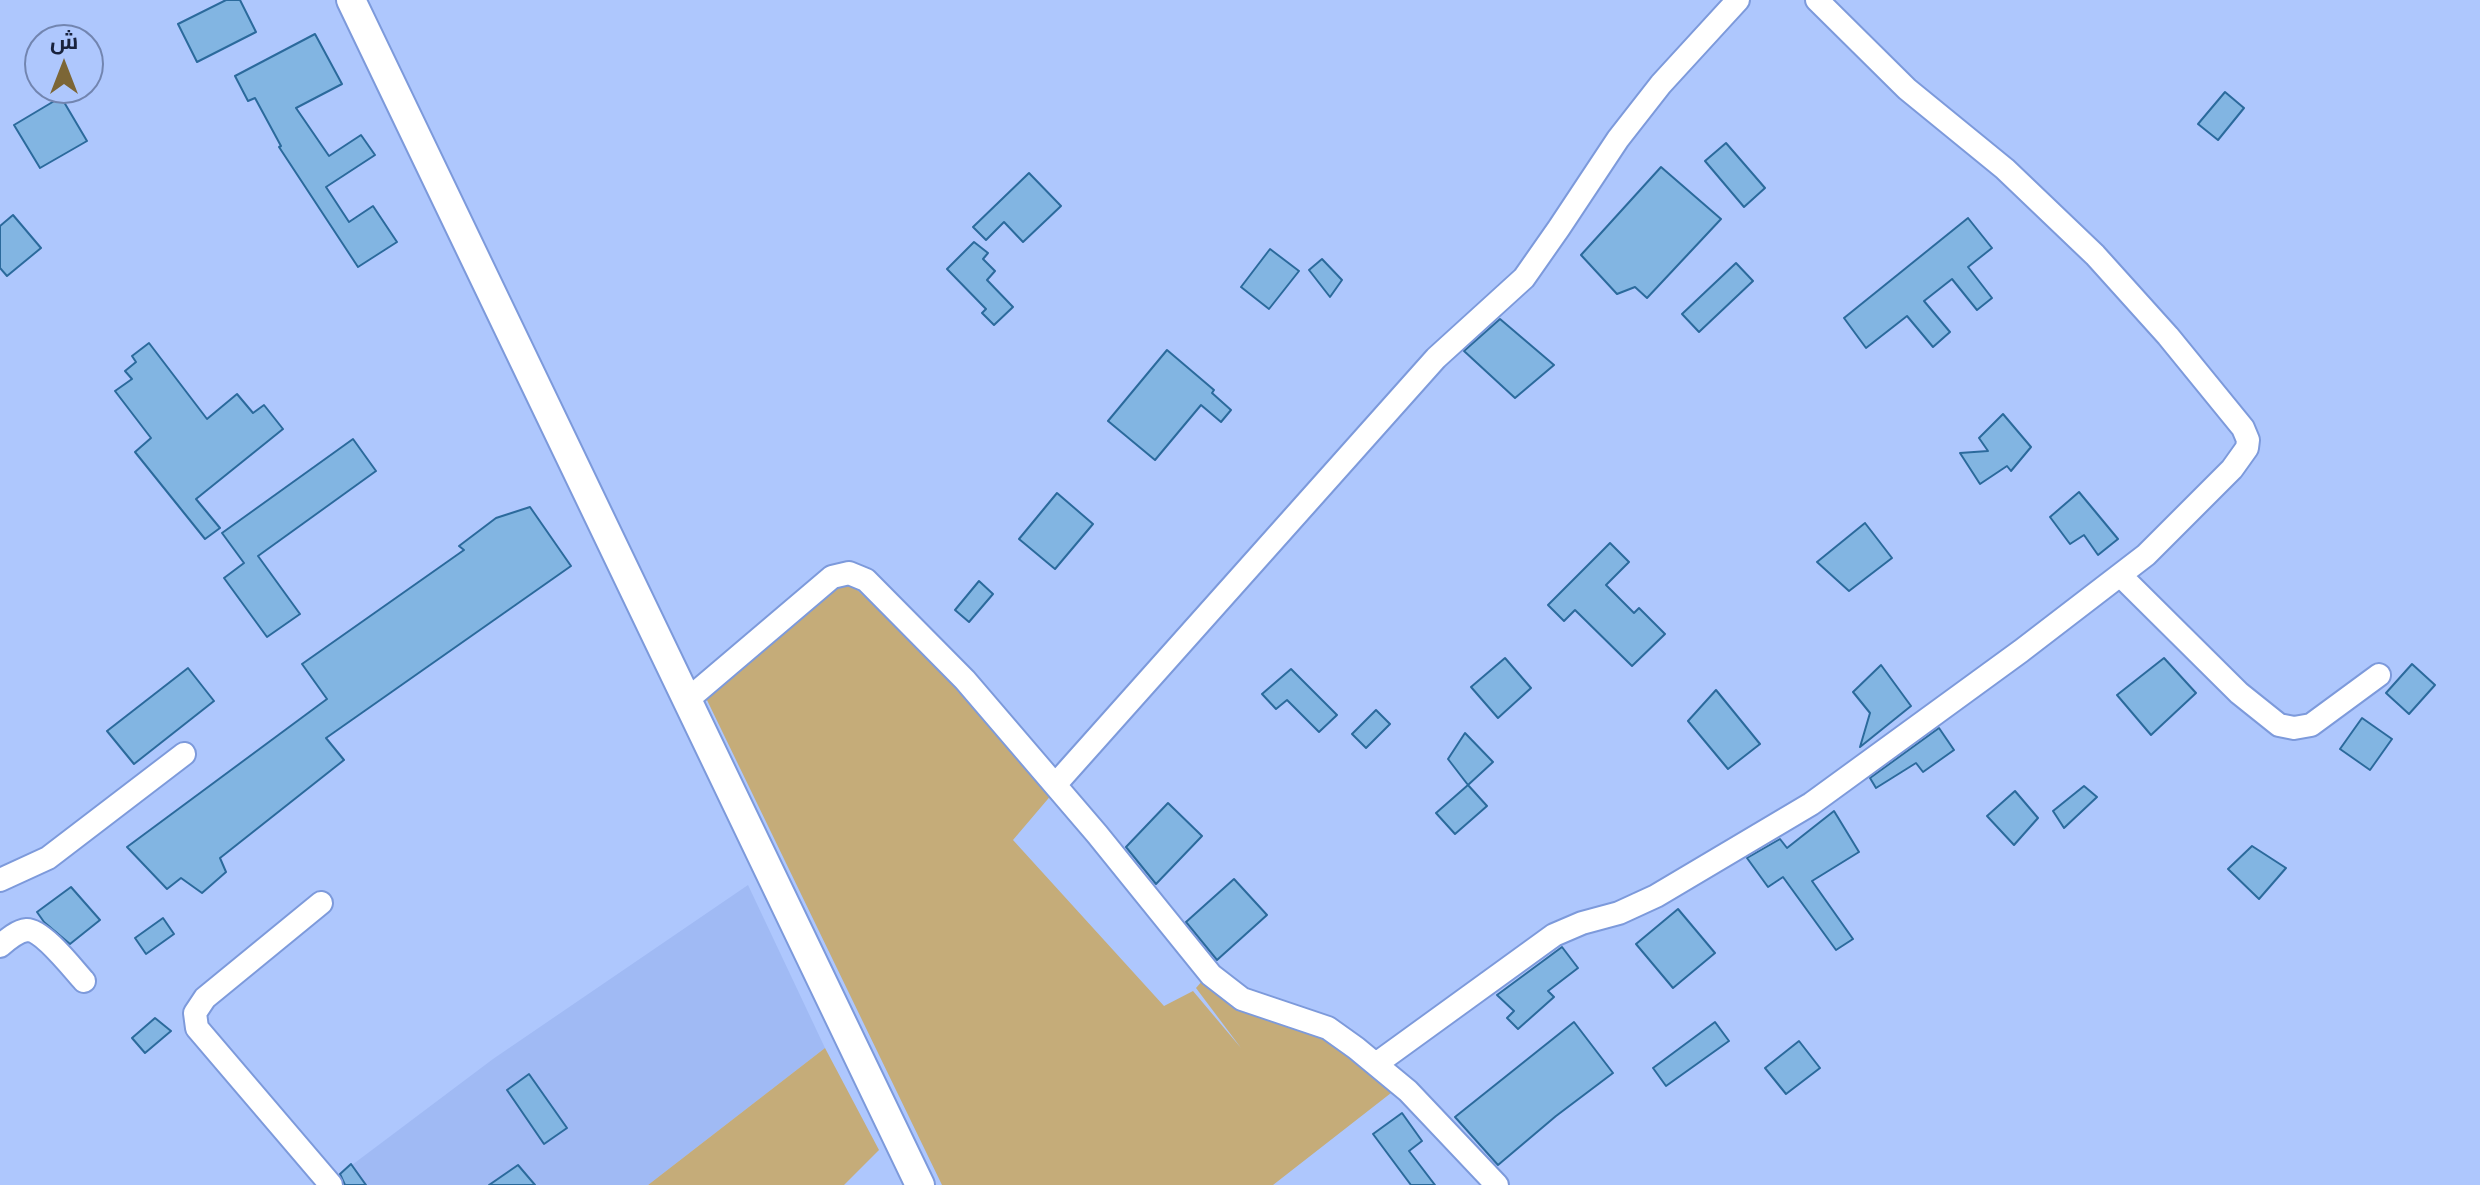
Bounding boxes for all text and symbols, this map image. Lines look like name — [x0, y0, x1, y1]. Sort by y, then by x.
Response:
north arrow — [24, 24, 104, 104]
text: ش — [50, 29, 78, 54]

